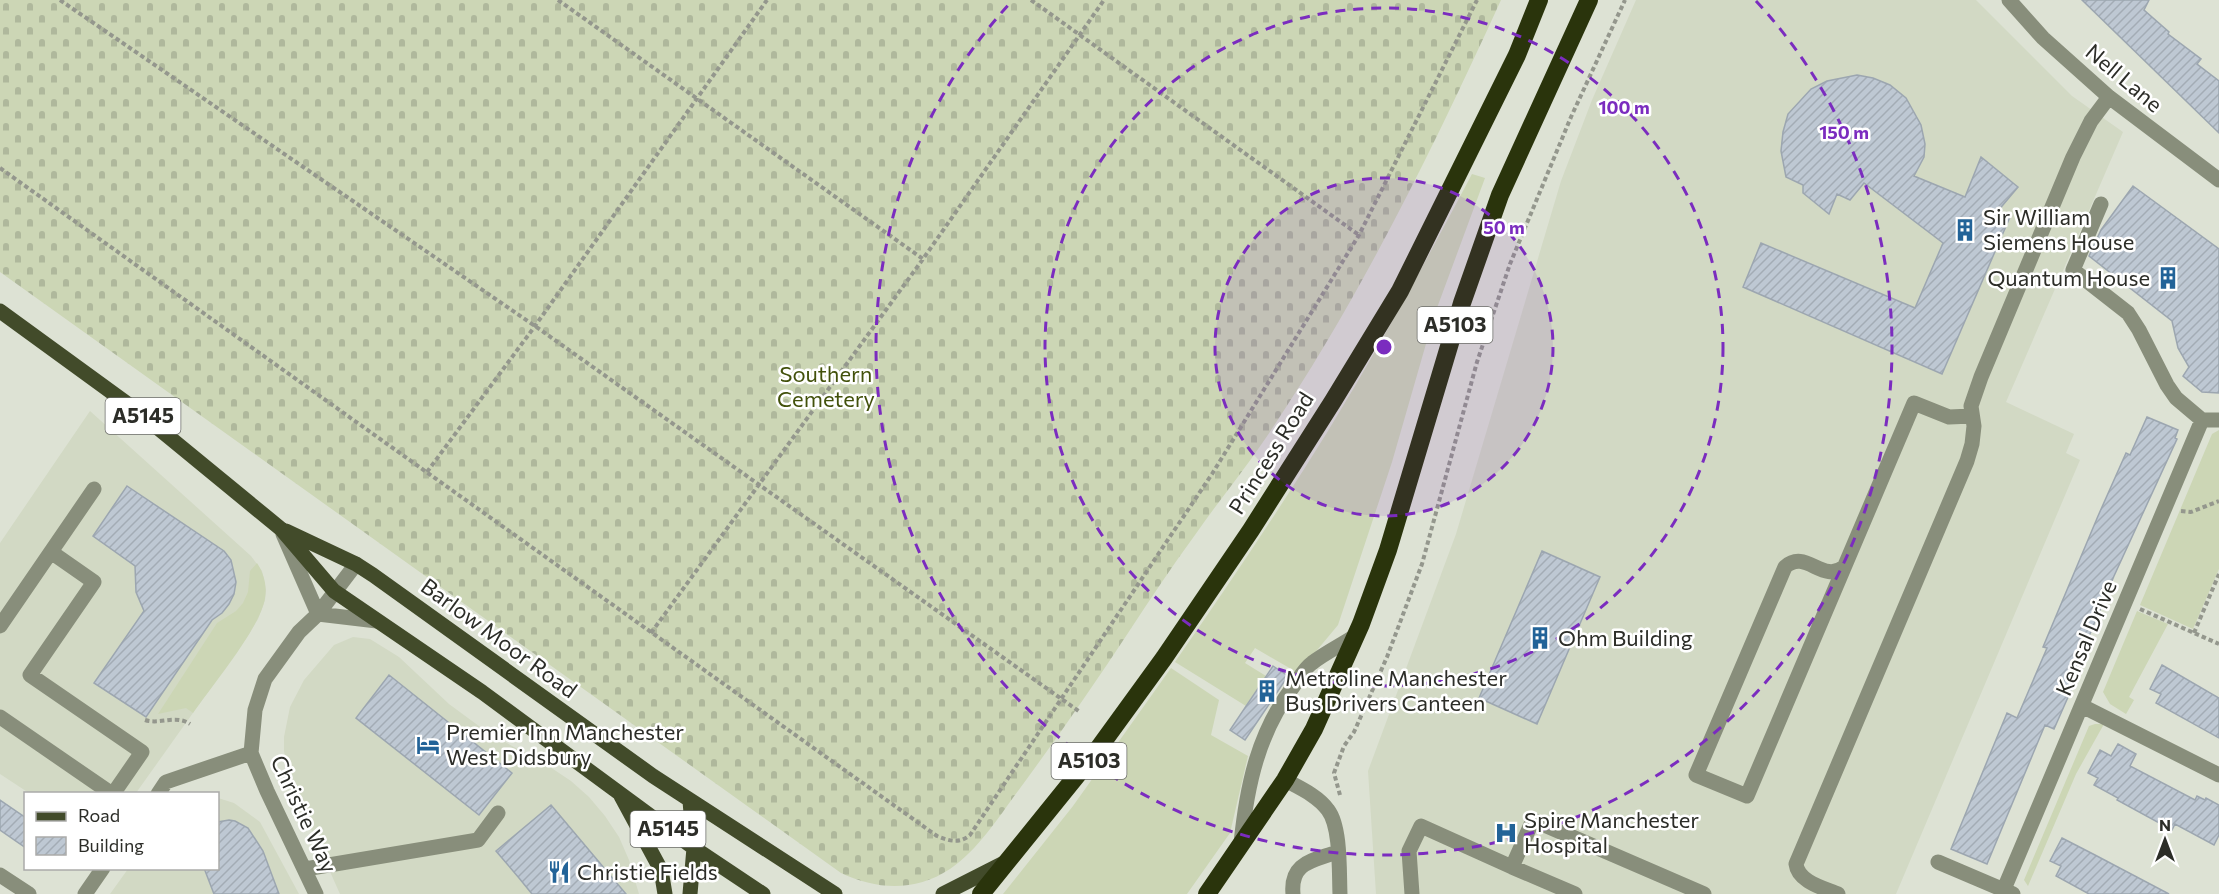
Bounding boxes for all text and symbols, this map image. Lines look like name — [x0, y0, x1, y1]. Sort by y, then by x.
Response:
street label: Nell Lane — [2080, 38, 2168, 117]
text: 100 m — [1598, 96, 1650, 118]
text: 150 m — [1819, 121, 1869, 143]
place label: Sir William Siemens House — [1983, 203, 2134, 255]
text: 50 m — [1483, 216, 1525, 238]
building icon: Sir William Siemens House — [1952, 217, 1978, 243]
place label: Quantum House — [1987, 264, 2150, 291]
building icon: Quantum House — [2155, 265, 2181, 291]
road number: A5103 — [1418, 307, 1492, 343]
centre of rings — [1374, 337, 1394, 357]
park label: Southern Cemetery — [777, 360, 875, 412]
street label: Princess Road — [1222, 387, 1319, 519]
road number: A5145 — [106, 398, 180, 434]
street label: Barlow Moor Road — [416, 572, 583, 703]
street label: Kensal Drive — [2049, 576, 2122, 700]
place label: Ohm Building — [1558, 624, 1693, 651]
building icon: Ohm Building — [1527, 625, 1553, 651]
place label: Metroline Manchester Bus Drivers Canteen — [1285, 664, 1507, 716]
building icon: Metroline Manchester Bus Drivers Canteen — [1254, 678, 1280, 704]
place label: Premier Inn Manchester West Didsbury — [446, 718, 684, 770]
hotel icon: Premier Inn Manchester West Didsbury — [415, 732, 441, 758]
road number: A5103 — [1052, 743, 1126, 779]
street label: Christie Way — [265, 751, 343, 877]
legend — [24, 792, 219, 870]
text: Road — [78, 804, 120, 826]
place label: Spire Manchester Hospital — [1524, 806, 1699, 858]
north arrow — [2135, 810, 2195, 870]
road number: A5145 — [630, 811, 706, 847]
text: N — [2159, 815, 2171, 834]
hospital icon: Spire Manchester Hospital — [1493, 820, 1519, 846]
text: Building — [78, 834, 144, 856]
place label: Christie Fields — [577, 858, 718, 885]
restaurant icon: Christie Fields — [546, 859, 572, 885]

